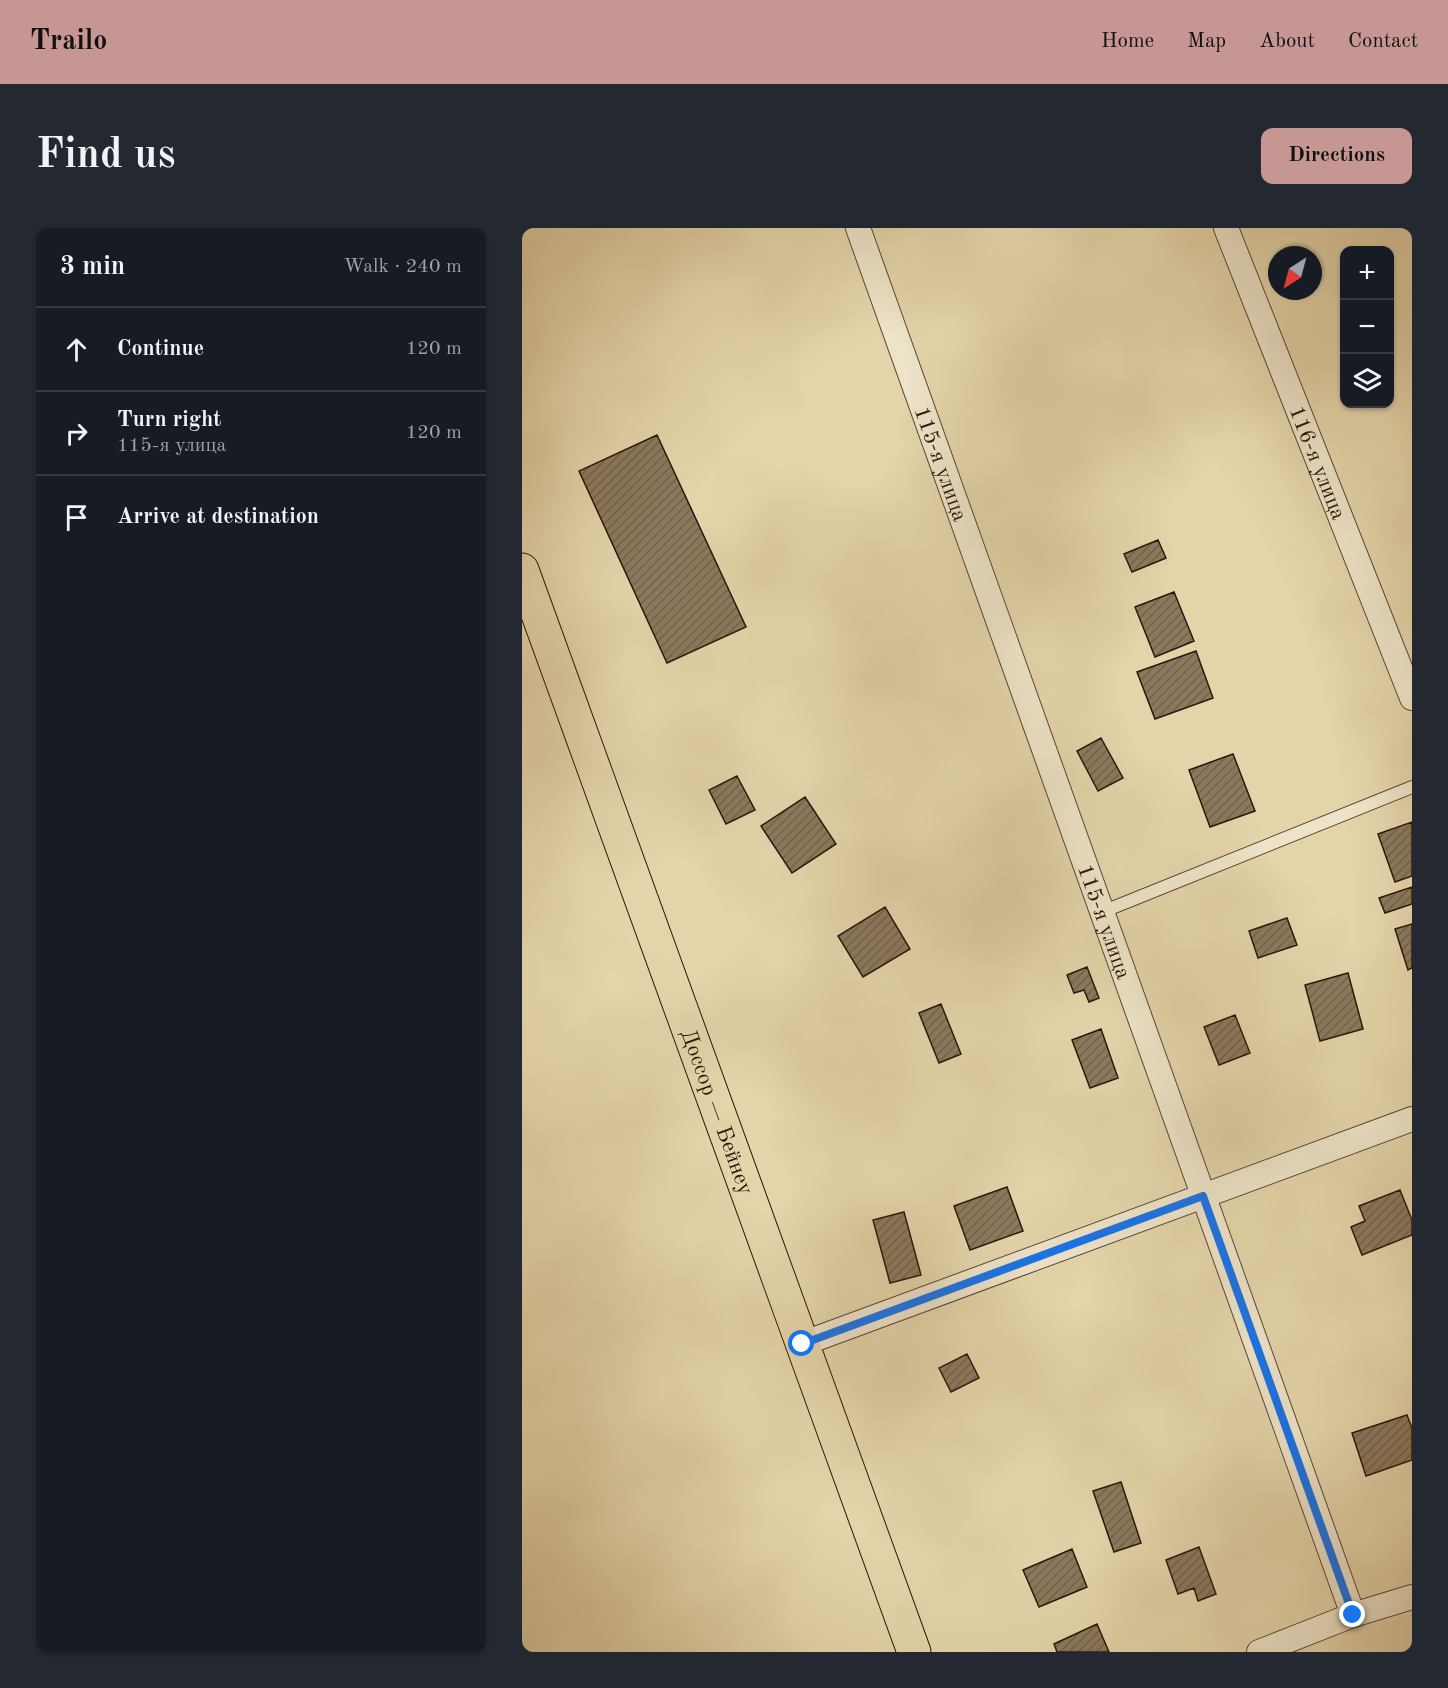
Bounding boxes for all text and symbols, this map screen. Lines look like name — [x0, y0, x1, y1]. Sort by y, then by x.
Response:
text: Trailo — [30, 28, 107, 56]
text: Home — [1101, 31, 1154, 52]
text: Map — [1187, 31, 1226, 52]
text: About — [1259, 31, 1315, 52]
text: Contact — [1348, 31, 1418, 52]
button: Directions — [1261, 128, 1412, 184]
text: Find us — [36, 135, 175, 177]
north arrow — [1268, 246, 1322, 300]
map controls — [1340, 246, 1394, 408]
button: + — [1340, 246, 1394, 300]
text: 3 min — [60, 254, 125, 280]
text: Walk · 240 m — [343, 257, 462, 277]
button: − — [1340, 300, 1394, 354]
icon: ahead — [60, 333, 93, 366]
text: Continue — [117, 338, 204, 360]
text: 120 m — [406, 339, 462, 359]
button: layers — [1340, 354, 1394, 408]
street label: 116-я улица — [1284, 403, 1349, 523]
street label: 115-я улица — [910, 404, 971, 525]
text: Turn right — [117, 409, 221, 431]
icon: right — [60, 417, 93, 450]
text: 120 m — [406, 423, 462, 443]
text: 115-я улица — [117, 436, 226, 456]
icon: arrive — [60, 501, 93, 534]
text: Arrive at destination — [117, 506, 319, 528]
street label: 115-я улица — [1073, 861, 1134, 982]
street label: Доссор — Бейнеу — [676, 1026, 756, 1198]
route start — [788, 1330, 814, 1356]
route end — [1339, 1601, 1365, 1627]

